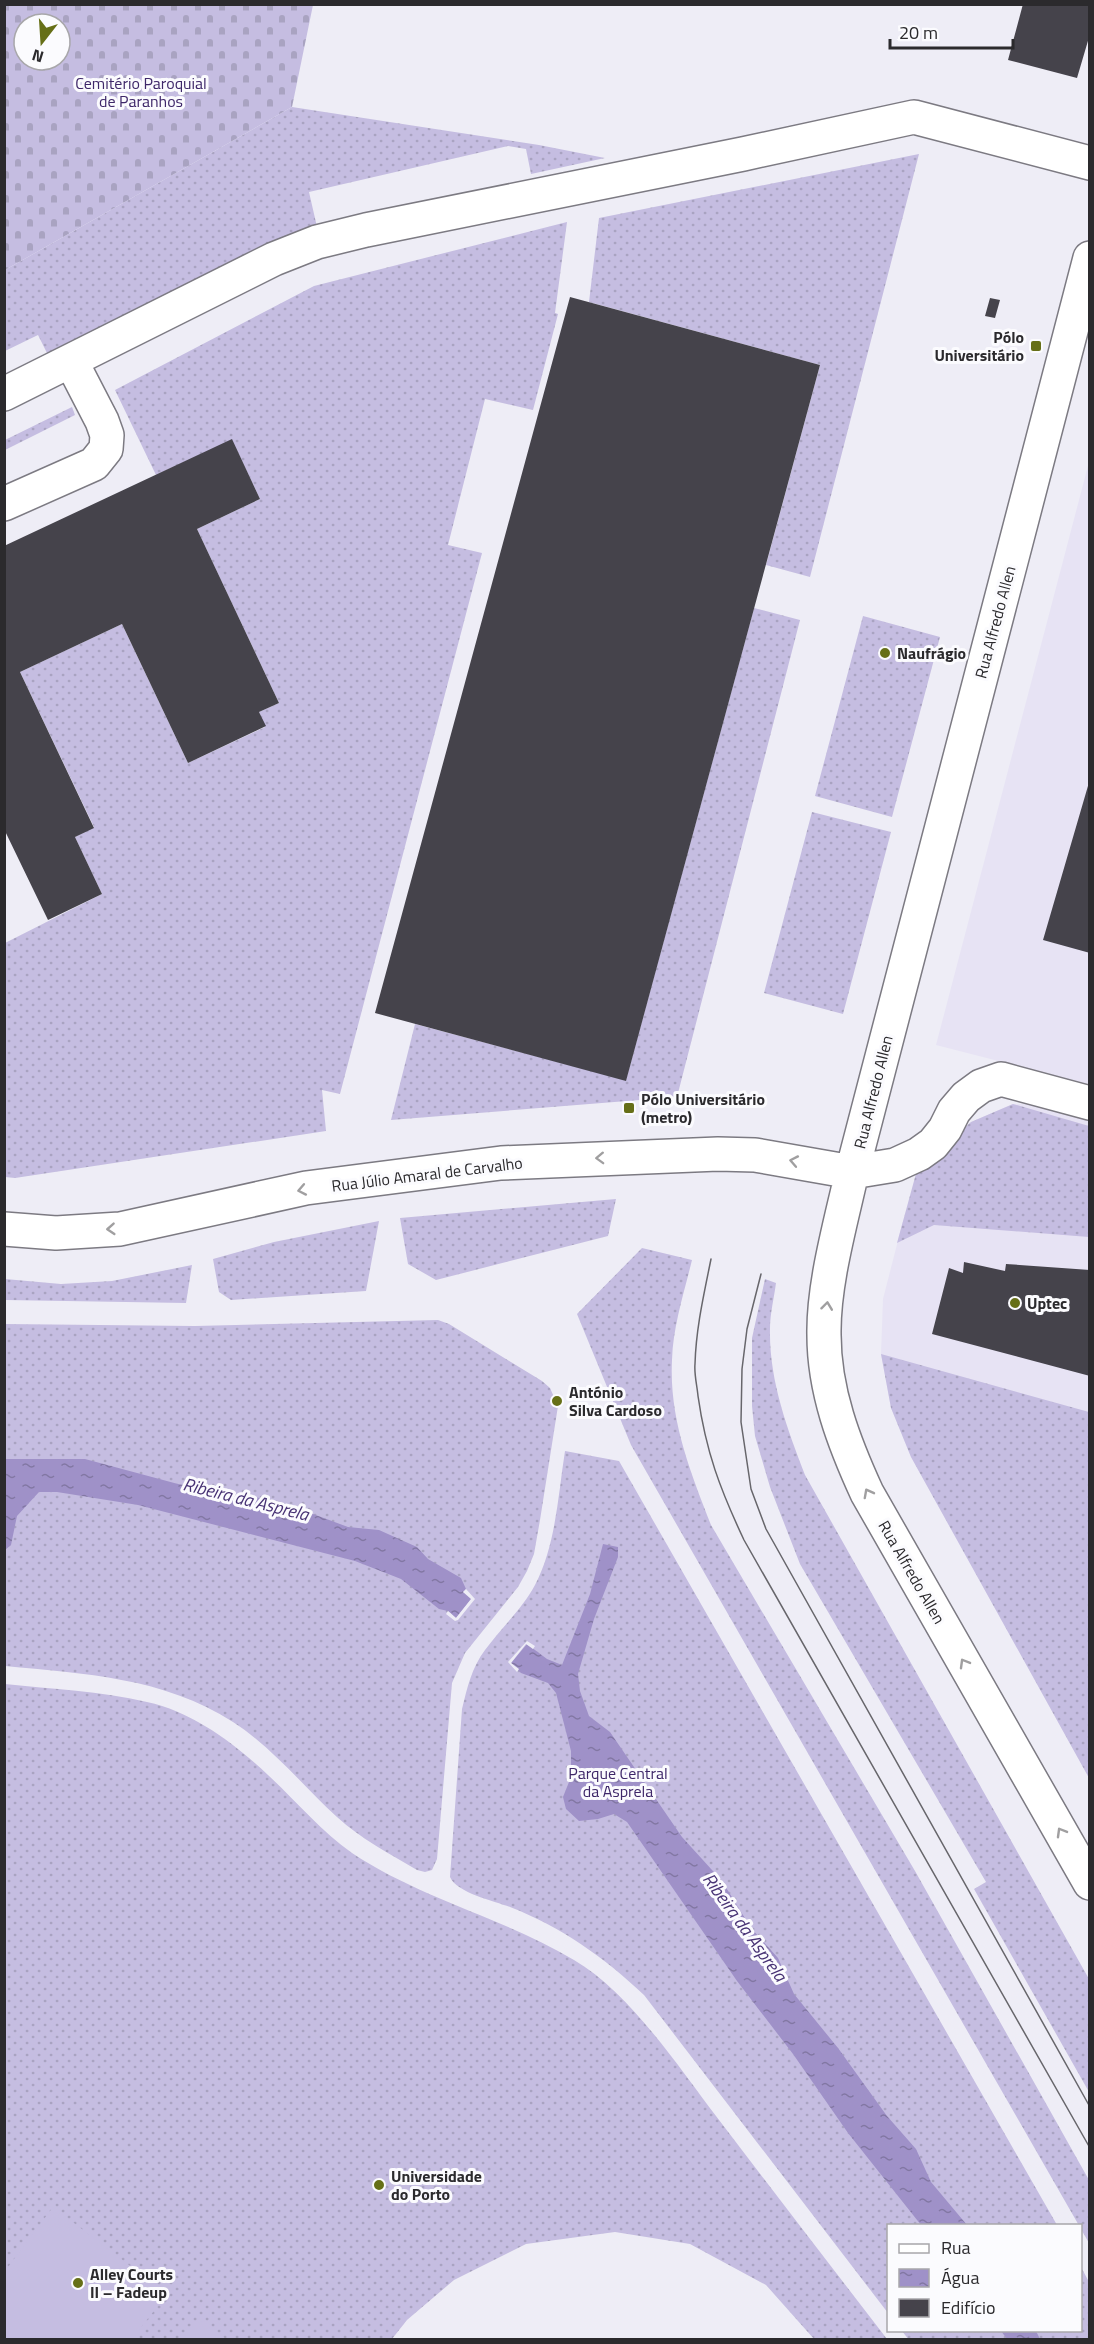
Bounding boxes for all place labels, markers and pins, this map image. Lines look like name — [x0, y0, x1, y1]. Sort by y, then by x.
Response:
place label: Pólo Universitário — [934, 325, 1024, 367]
marker: Pólo Universitário — [1029, 339, 1043, 353]
place label: Naufrágio — [897, 641, 966, 665]
marker: Naufrágio — [878, 646, 892, 660]
place label: Pólo Universitário (metro) — [641, 1087, 765, 1129]
marker: Pólo Universitário (metro) — [622, 1101, 636, 1115]
place label: Uptec — [1027, 1291, 1067, 1315]
marker: Uptec — [1008, 1296, 1022, 1310]
place label: António Silva Cardoso — [569, 1380, 662, 1422]
marker: António Silva Cardoso — [550, 1394, 564, 1408]
place label: Universidade do Porto — [391, 2164, 482, 2206]
marker: Universidade do Porto — [372, 2178, 386, 2192]
place label: Alley Courts II – Fadeup — [90, 2262, 173, 2304]
marker: Alley Courts II – Fadeup — [71, 2276, 85, 2290]

